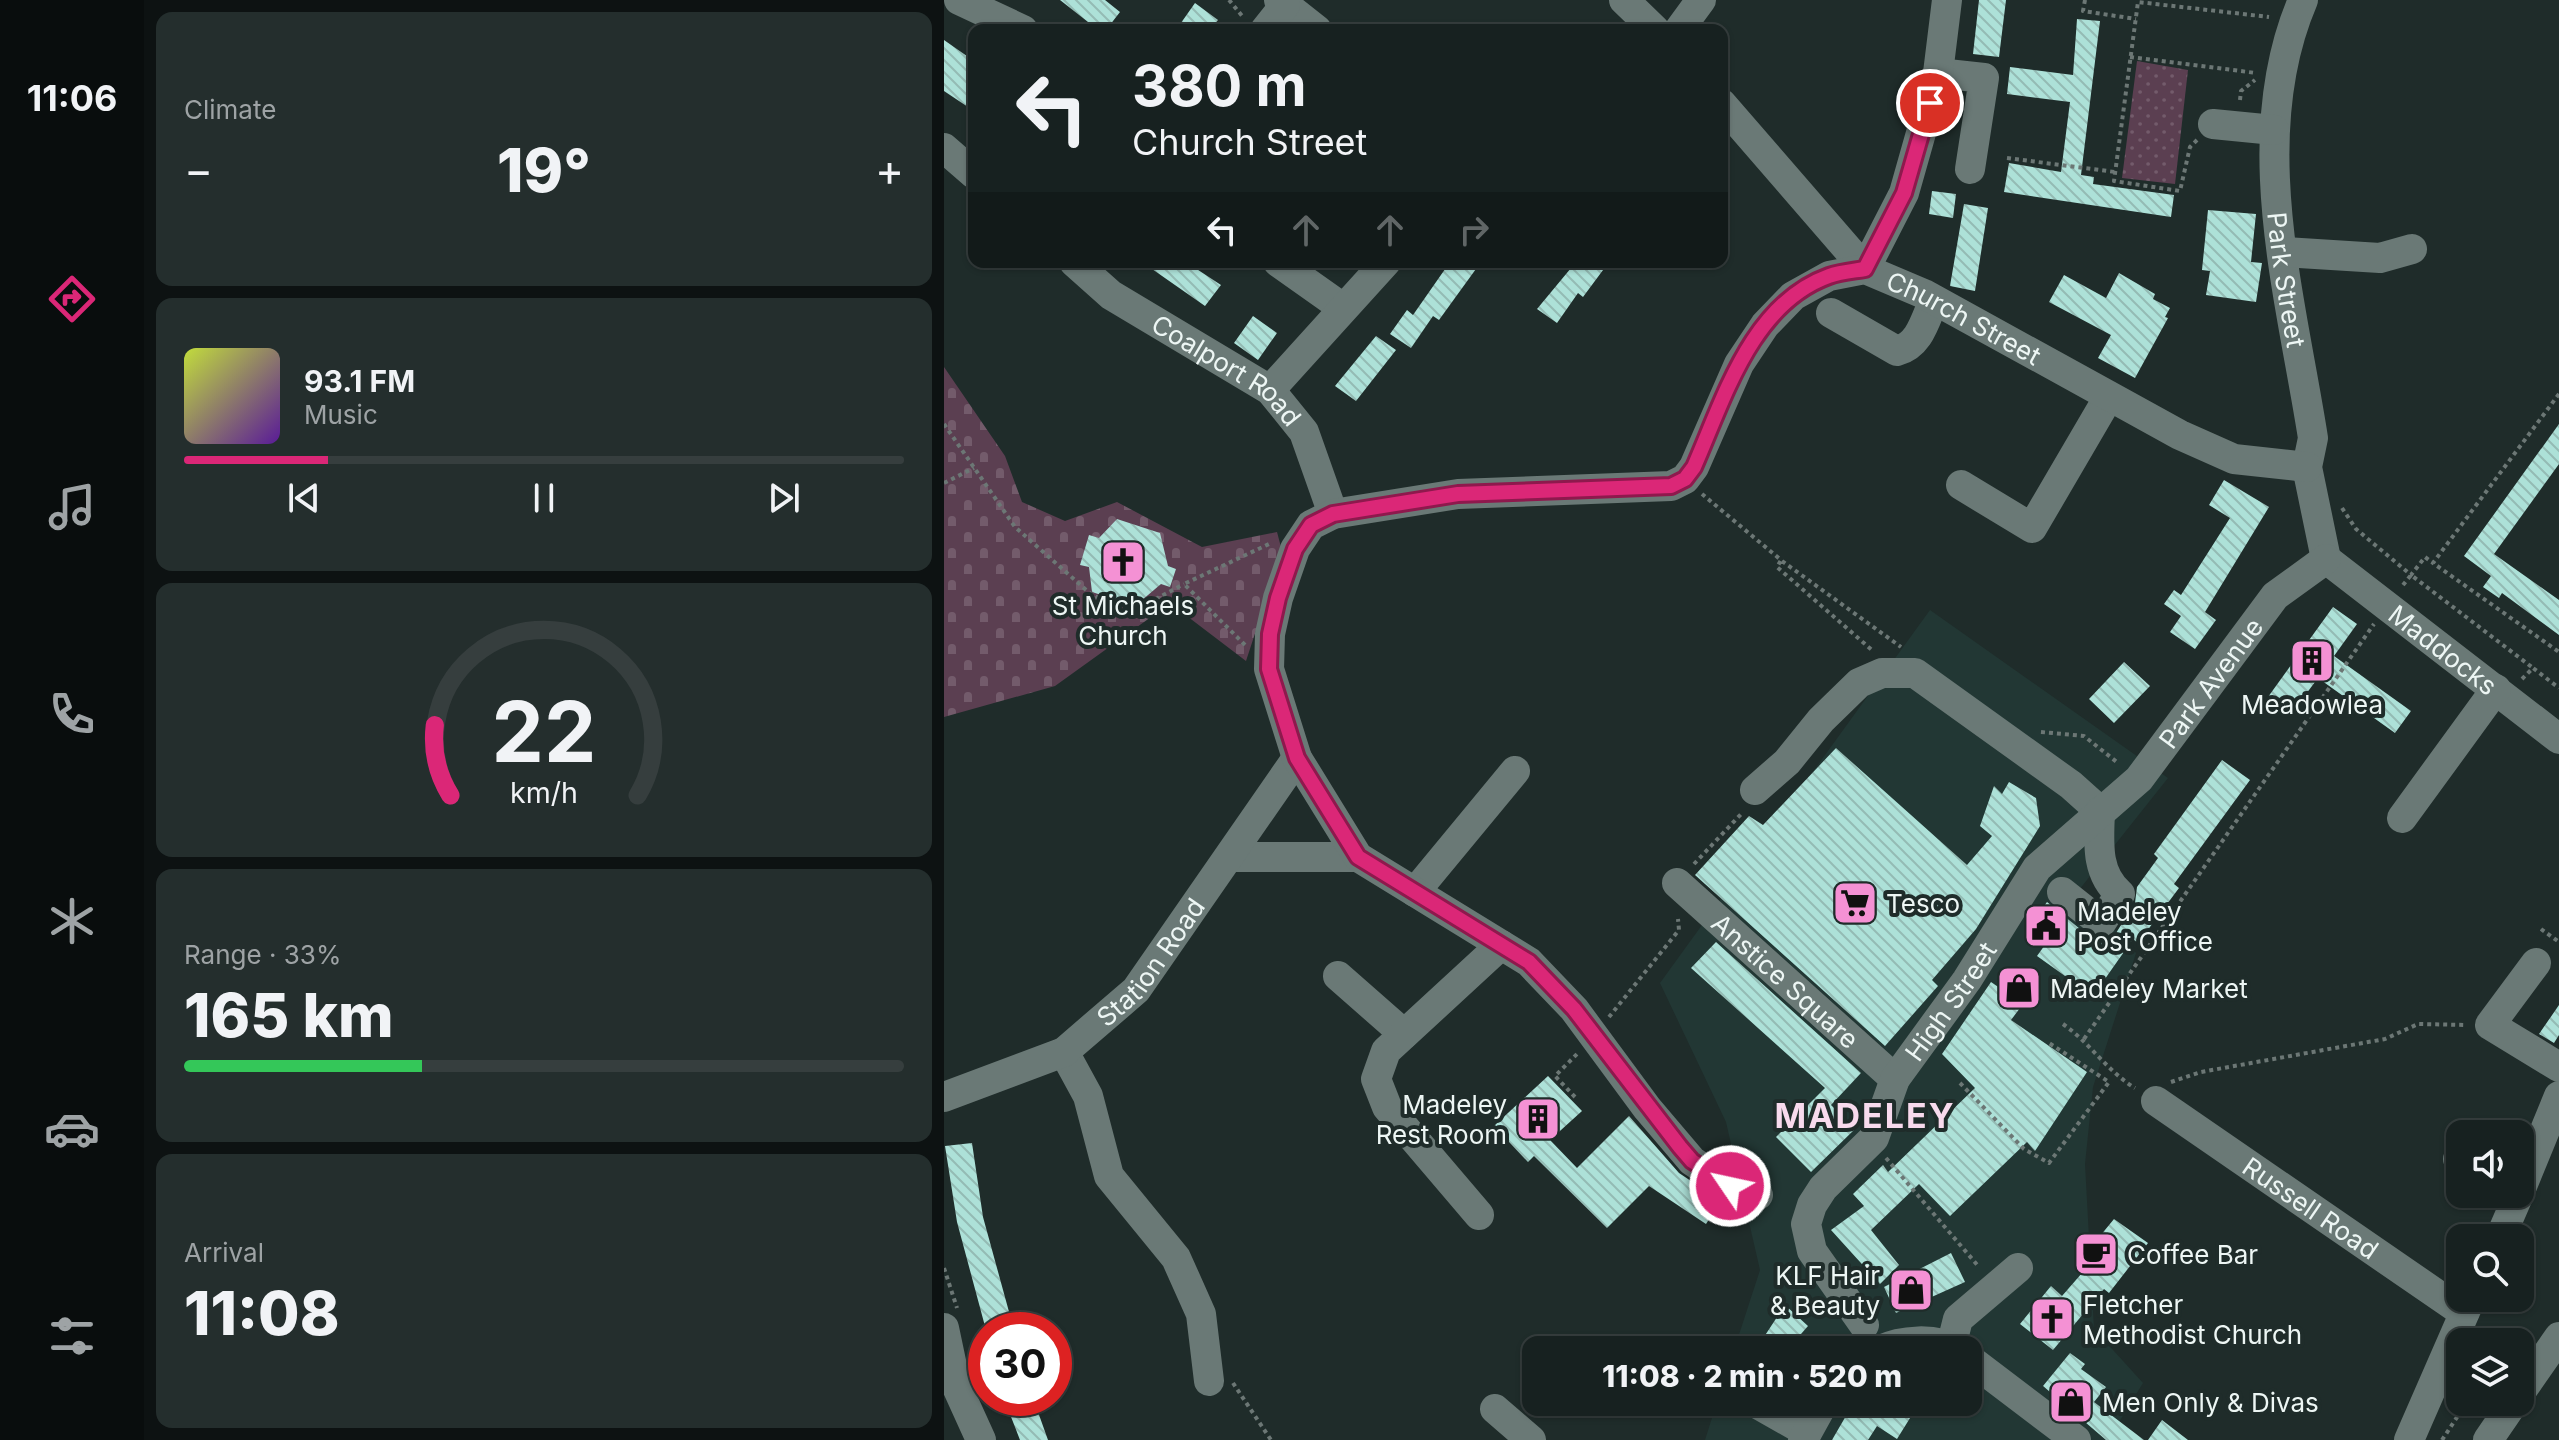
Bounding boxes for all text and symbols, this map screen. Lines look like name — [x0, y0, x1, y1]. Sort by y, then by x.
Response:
text: 380 m — [1132, 52, 1307, 120]
icon: left — [1000, 56, 1104, 160]
pin — [1896, 69, 1964, 137]
text: 11:06 — [27, 76, 117, 120]
icon: arrive — [1908, 81, 1952, 125]
text: Climate — [184, 94, 276, 125]
text: Church Street — [1132, 120, 1367, 164]
text: 19° — [497, 134, 591, 206]
text: − — [184, 143, 213, 197]
text: + — [875, 143, 904, 197]
icon: left — [1200, 208, 1244, 252]
icon: ahead — [1284, 208, 1328, 252]
icon: ahead — [1368, 208, 1412, 252]
icon: right — [1452, 208, 1496, 252]
street label: Park Street — [2262, 210, 2312, 350]
street label: Church Street — [1882, 265, 2046, 371]
icon: directions — [44, 271, 100, 327]
street label: Coalport Road — [1146, 308, 1308, 432]
text: 93.1 FM — [304, 363, 415, 399]
text: Music — [304, 399, 378, 430]
icon: previous — [282, 476, 326, 520]
icon: pause — [522, 476, 566, 520]
icon: next — [762, 476, 806, 520]
icon: music — [44, 479, 100, 535]
church icon: St Michaels Church — [1099, 538, 1147, 586]
place label: St Michaels Church — [1052, 590, 1194, 651]
street label: Maddocks — [2383, 598, 2503, 701]
street label: Park Avenue — [2152, 612, 2269, 754]
building icon: Meadowlea — [2288, 637, 2336, 685]
text: 22 — [492, 681, 596, 782]
icon: phone — [44, 686, 100, 742]
place label: Meadowlea — [2241, 689, 2383, 720]
text: km/h — [510, 775, 578, 810]
supermarket icon: Tesco — [1831, 879, 1879, 927]
place label: Tesco — [1886, 888, 1960, 919]
street label: Station Road — [1090, 892, 1211, 1032]
icon: climate — [44, 893, 100, 949]
place label: Madeley Post Office — [2077, 896, 2213, 957]
public building icon: Madeley Post Office — [2022, 902, 2070, 950]
street label: Anstice Square — [1706, 907, 1865, 1054]
street label: High Street — [1898, 936, 2002, 1066]
text: Range · 33% — [184, 939, 341, 970]
shop icon: Madeley Market — [1995, 964, 2043, 1012]
place label: Madeley Market — [2050, 973, 2248, 1004]
text: 165 km — [184, 979, 394, 1051]
place label: Madeley Rest Room — [1376, 1089, 1507, 1150]
building icon: Madeley Rest Room — [1514, 1095, 1562, 1143]
district label: MADELEY — [1775, 1095, 1956, 1136]
icon: car — [44, 1101, 100, 1157]
map controls — [2446, 1120, 2534, 1416]
button: sound — [2446, 1120, 2534, 1208]
position arrow — [1688, 1144, 1772, 1228]
street label: Russell Road — [2237, 1150, 2384, 1265]
button: search — [2446, 1224, 2534, 1312]
cafe icon: Coffee Bar — [2072, 1230, 2120, 1278]
text: Arrival — [184, 1237, 264, 1268]
place label: Coffee Bar — [2127, 1239, 2258, 1270]
place label: KLF Hair & Beauty — [1770, 1260, 1880, 1321]
shop icon: KLF Hair & Beauty — [1887, 1266, 1935, 1314]
text: 11:08 — [184, 1277, 339, 1349]
place label: Fletcher Methodist Church — [2083, 1289, 2302, 1350]
church icon: Fletcher Methodist Church — [2028, 1295, 2076, 1343]
icon: filters — [44, 1308, 100, 1364]
speed limit sign: 30 — [968, 1312, 1072, 1416]
button: layers — [2446, 1328, 2534, 1416]
text: 11:08 · 2 min · 520 m — [1602, 1358, 1902, 1394]
shop icon: Men Only & Divas — [2047, 1378, 2095, 1426]
place label: Men Only & Divas — [2102, 1387, 2319, 1418]

